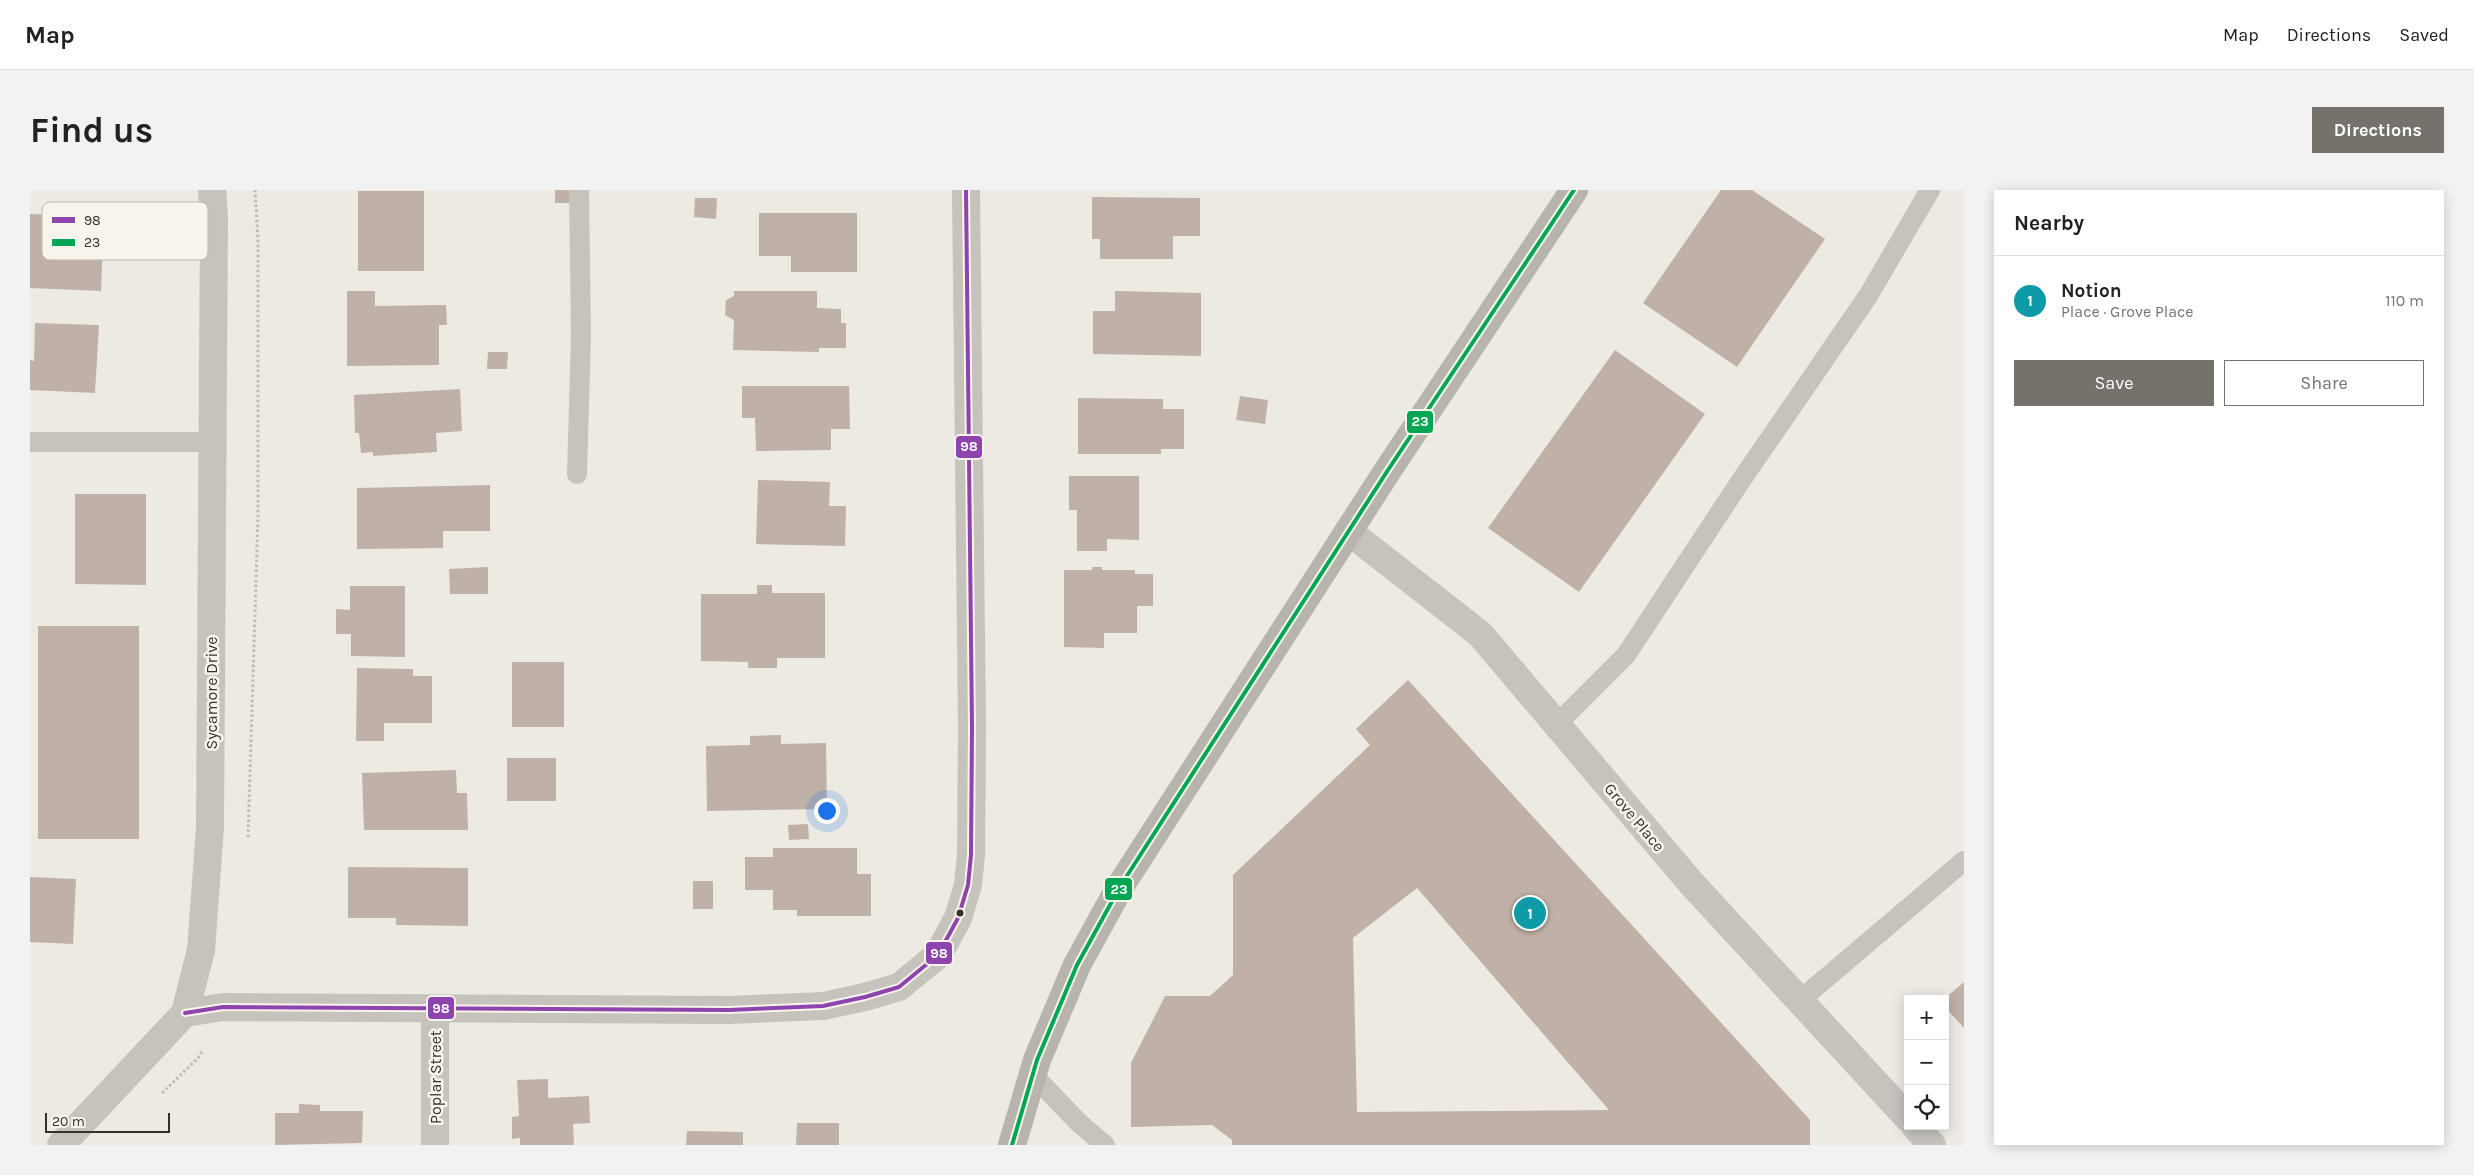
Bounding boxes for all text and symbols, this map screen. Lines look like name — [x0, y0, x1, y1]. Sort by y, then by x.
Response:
text: Map — [25, 21, 75, 49]
text: Map — [2223, 24, 2259, 46]
text: Directions — [2287, 24, 2371, 46]
text: Saved — [2399, 24, 2449, 46]
button: Directions — [2312, 107, 2444, 153]
text: Find us — [30, 110, 153, 151]
legend — [42, 202, 208, 260]
text: Nearby — [2014, 211, 2084, 235]
text: 98 — [84, 212, 101, 229]
text: 23 — [84, 234, 100, 251]
text: Notion — [2061, 280, 2122, 302]
text: 1 — [2027, 291, 2033, 310]
text: 110 m — [2385, 291, 2424, 310]
text: Place · Grove Place — [2061, 302, 2194, 321]
button: Save — [2014, 360, 2214, 406]
button: Share — [2224, 360, 2424, 406]
line badge: 23 — [1406, 410, 1434, 434]
text: 23 — [1411, 413, 1429, 430]
line badge: 98 — [955, 435, 983, 459]
text: 98 — [960, 438, 978, 455]
street label: Sycamore Drive — [202, 636, 221, 750]
street label: Grove Place — [1600, 779, 1669, 855]
your location — [814, 798, 840, 824]
line badge: 23 — [1104, 877, 1133, 901]
text: 23 — [1110, 881, 1128, 898]
pin: 1 — [1514, 894, 1546, 932]
unlabelled marker — [955, 908, 965, 918]
line badge: 98 — [925, 941, 953, 965]
text: 98 — [930, 945, 948, 962]
map controls — [1904, 995, 1949, 1130]
button: + — [1904, 995, 1949, 1040]
line badge: 98 — [427, 996, 455, 1020]
text: 98 — [432, 1000, 450, 1017]
street label: Poplar Street — [426, 1030, 445, 1124]
button: − — [1904, 1040, 1949, 1085]
button: locate — [1904, 1085, 1949, 1130]
scale bar — [45, 1110, 170, 1133]
text: 20 m — [52, 1113, 85, 1130]

